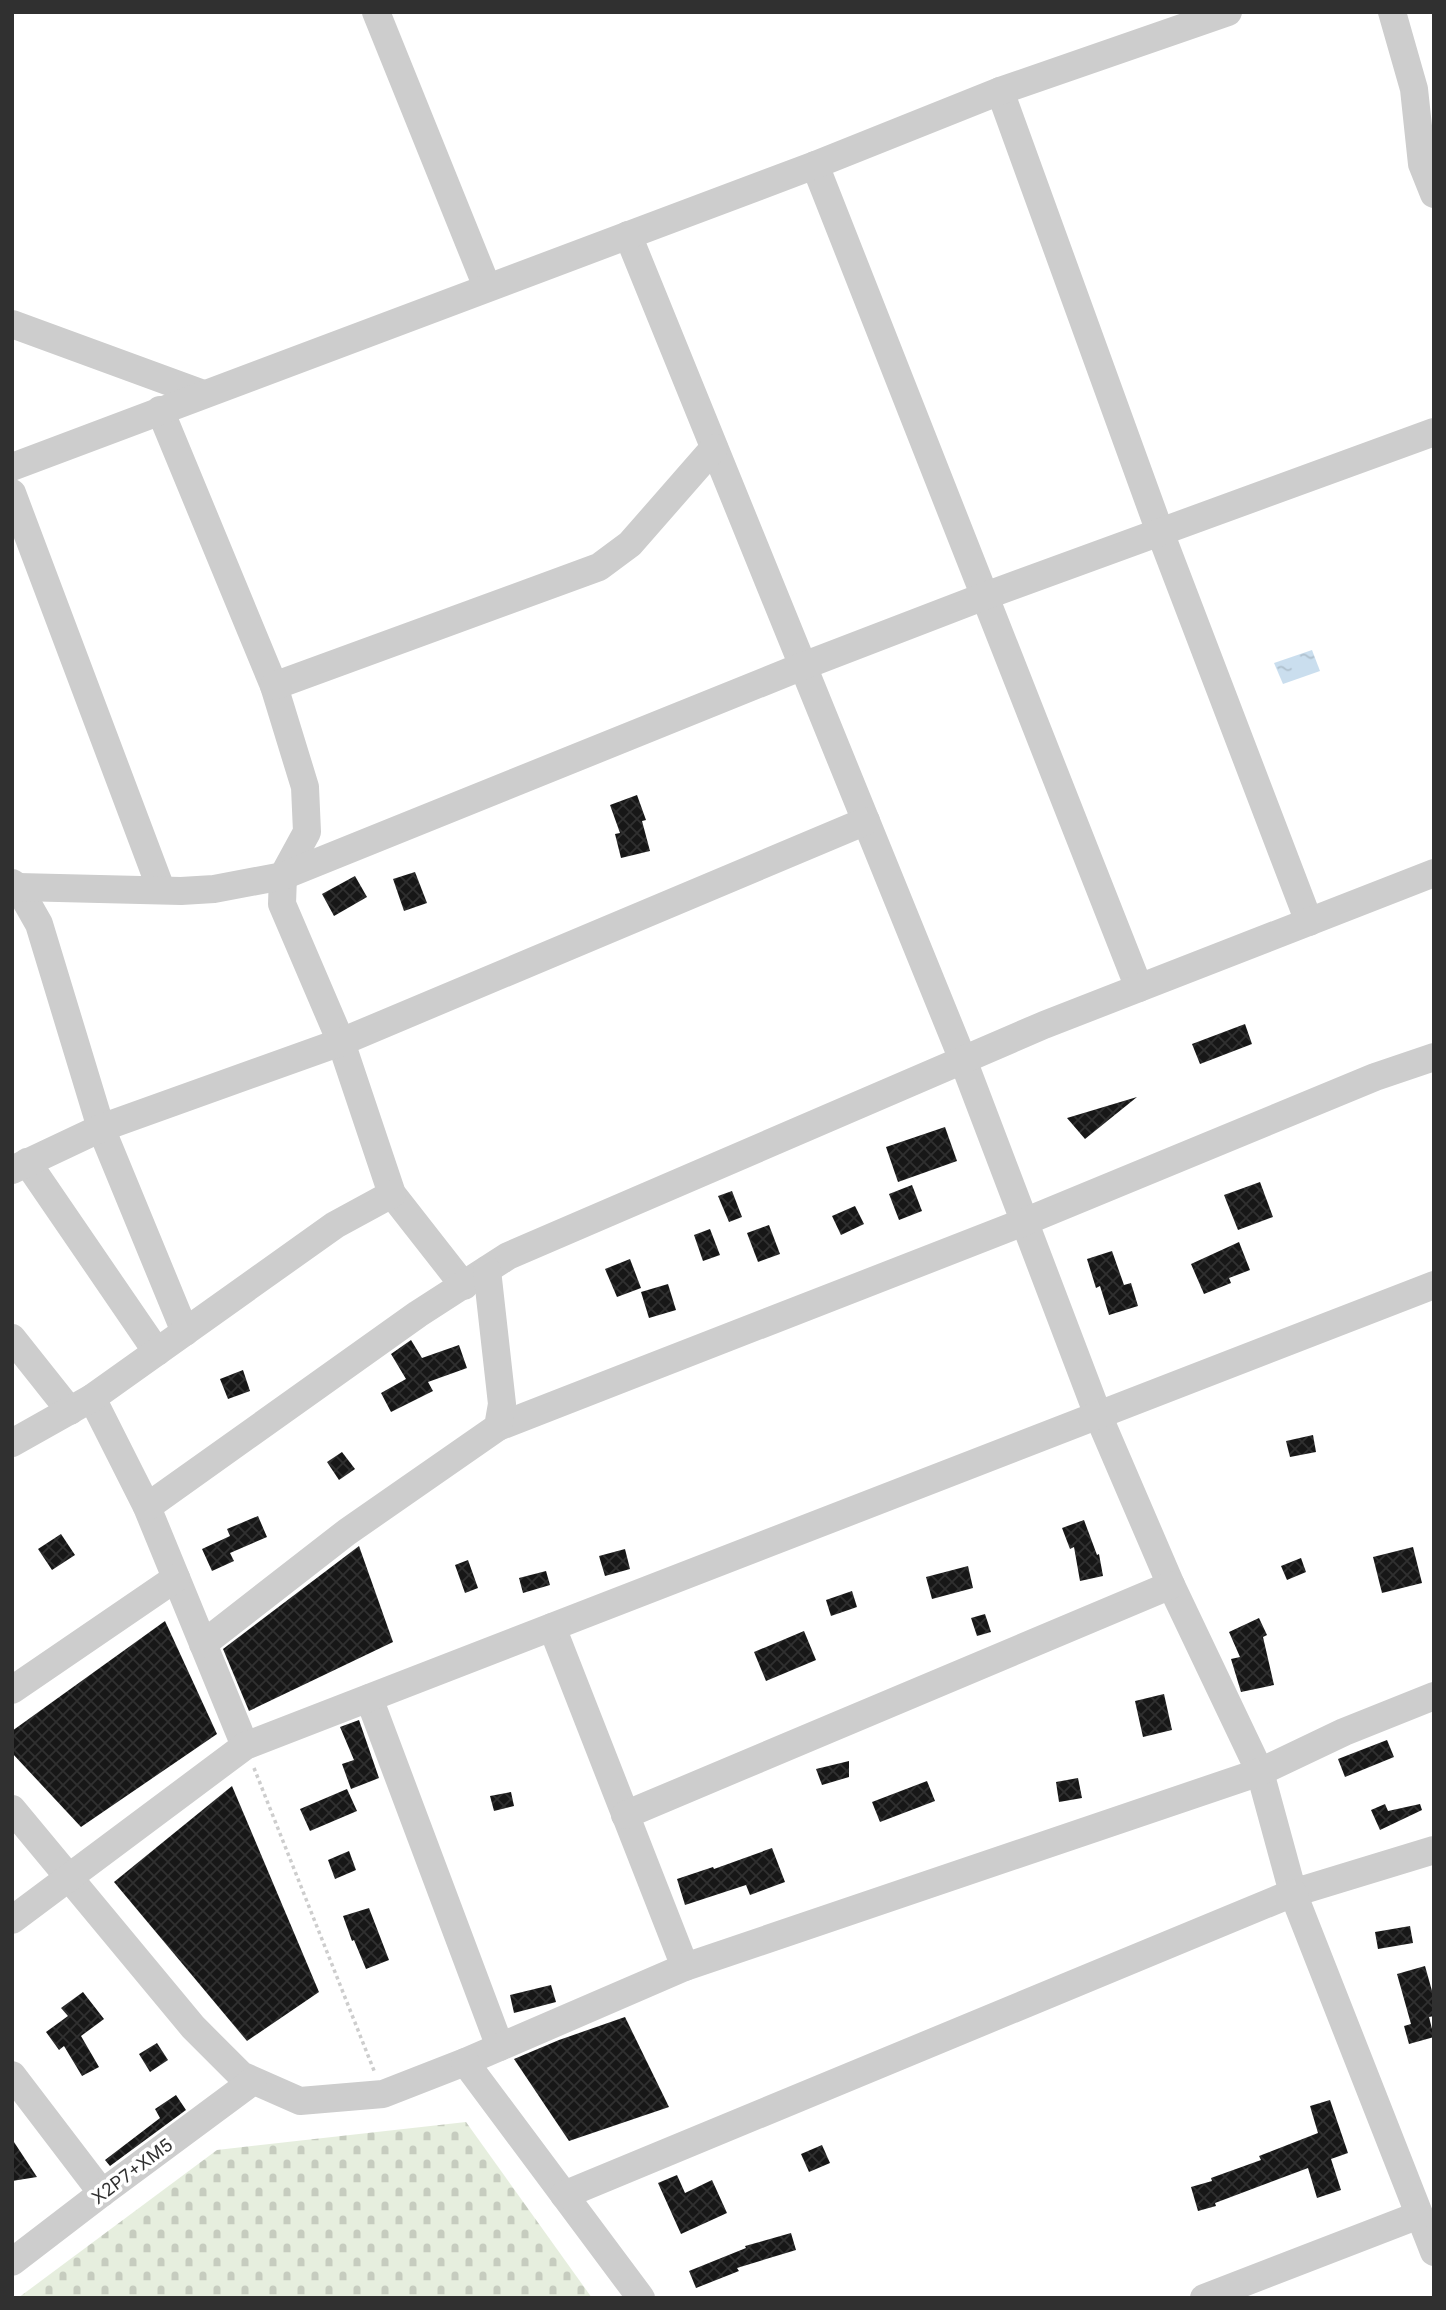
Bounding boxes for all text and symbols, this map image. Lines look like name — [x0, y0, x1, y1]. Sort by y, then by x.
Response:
street label: X2P7+XM5 — [87, 2134, 177, 2208]

